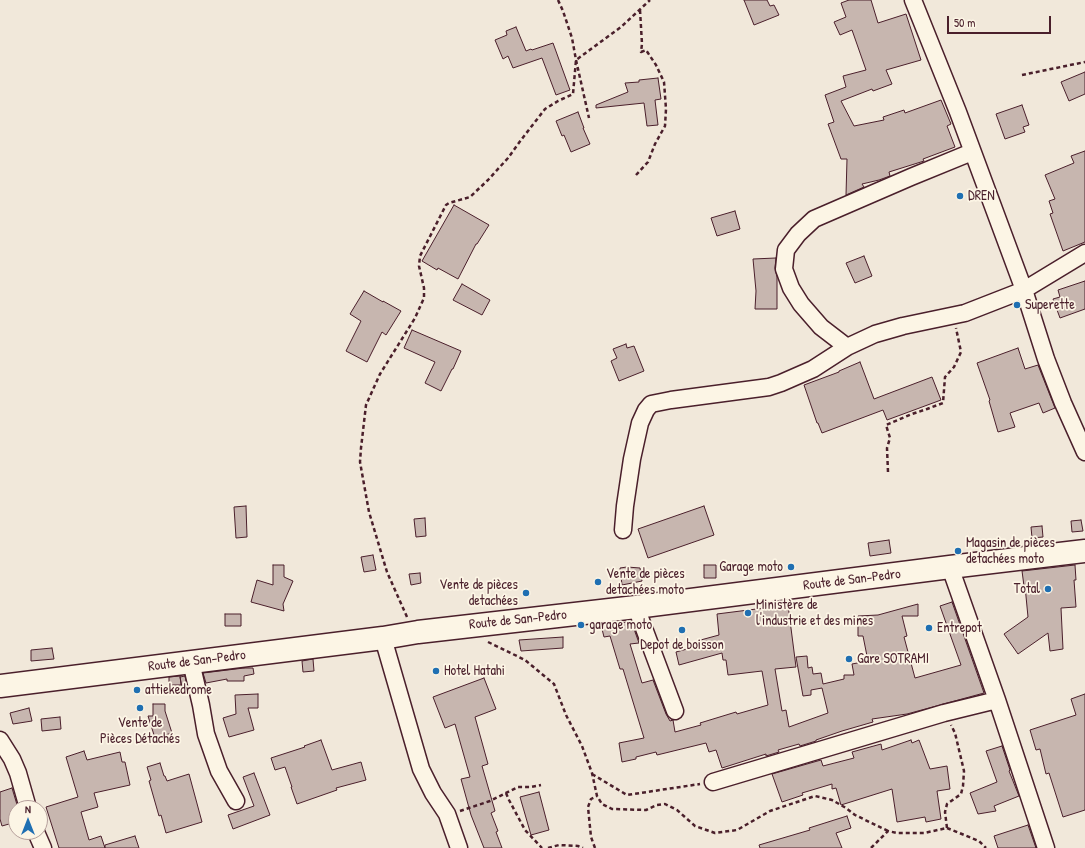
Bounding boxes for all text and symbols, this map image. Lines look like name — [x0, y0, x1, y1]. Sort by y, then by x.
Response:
scale bar — [949, 8, 1053, 34]
text: 50 m — [954, 14, 975, 31]
place label: DREN — [968, 188, 995, 204]
marker: DREN — [955, 191, 965, 201]
place label: Superette — [1025, 297, 1075, 313]
marker: Superette — [1012, 300, 1022, 310]
place label: Magasin de pièces detachées moto — [966, 535, 1055, 568]
marker: Magasin de pièces detachées moto — [953, 546, 963, 556]
place label: Garage moto — [719, 559, 783, 575]
marker: Garage moto — [786, 562, 796, 572]
place label: Vente de pièces detachées moto — [606, 566, 685, 598]
street label: Route de San-Pedro — [802, 566, 902, 594]
place label: Vente de pièces detachées — [439, 577, 518, 610]
marker: Vente de pièces detachées moto — [593, 577, 603, 587]
place label: Total — [1014, 581, 1040, 597]
marker: Total — [1043, 584, 1053, 594]
marker: Vente de pièces detachées — [521, 588, 531, 598]
place label: Ministère de l'industrie et des mines — [756, 597, 873, 630]
street label: Route de San-Pedro — [468, 607, 568, 633]
marker: Ministère de l'industrie et des mines — [743, 608, 753, 618]
place label: garage moto — [589, 617, 652, 633]
marker: garage moto — [576, 620, 586, 630]
place label: Entrepot — [937, 620, 982, 636]
marker: Entrepot — [924, 623, 934, 633]
marker: Depot de boisson — [677, 625, 687, 635]
place label: Depot de boisson — [640, 637, 724, 653]
street label: Route de San-Pedro — [147, 647, 247, 675]
place label: Gare SOTRAMI — [857, 651, 929, 667]
marker: Gare SOTRAMI — [844, 654, 854, 664]
place label: Hotel Hatahi — [444, 663, 505, 679]
marker: Hotel Hatahi — [431, 666, 441, 676]
place label: attiekedrome — [145, 682, 212, 698]
marker: attiekedrome — [132, 685, 142, 695]
marker: Vente de Pièces Détachés — [135, 703, 145, 713]
place label: Vente de Pièces Détachés — [100, 715, 180, 748]
north arrow — [8, 800, 48, 840]
text: N — [25, 802, 31, 816]

